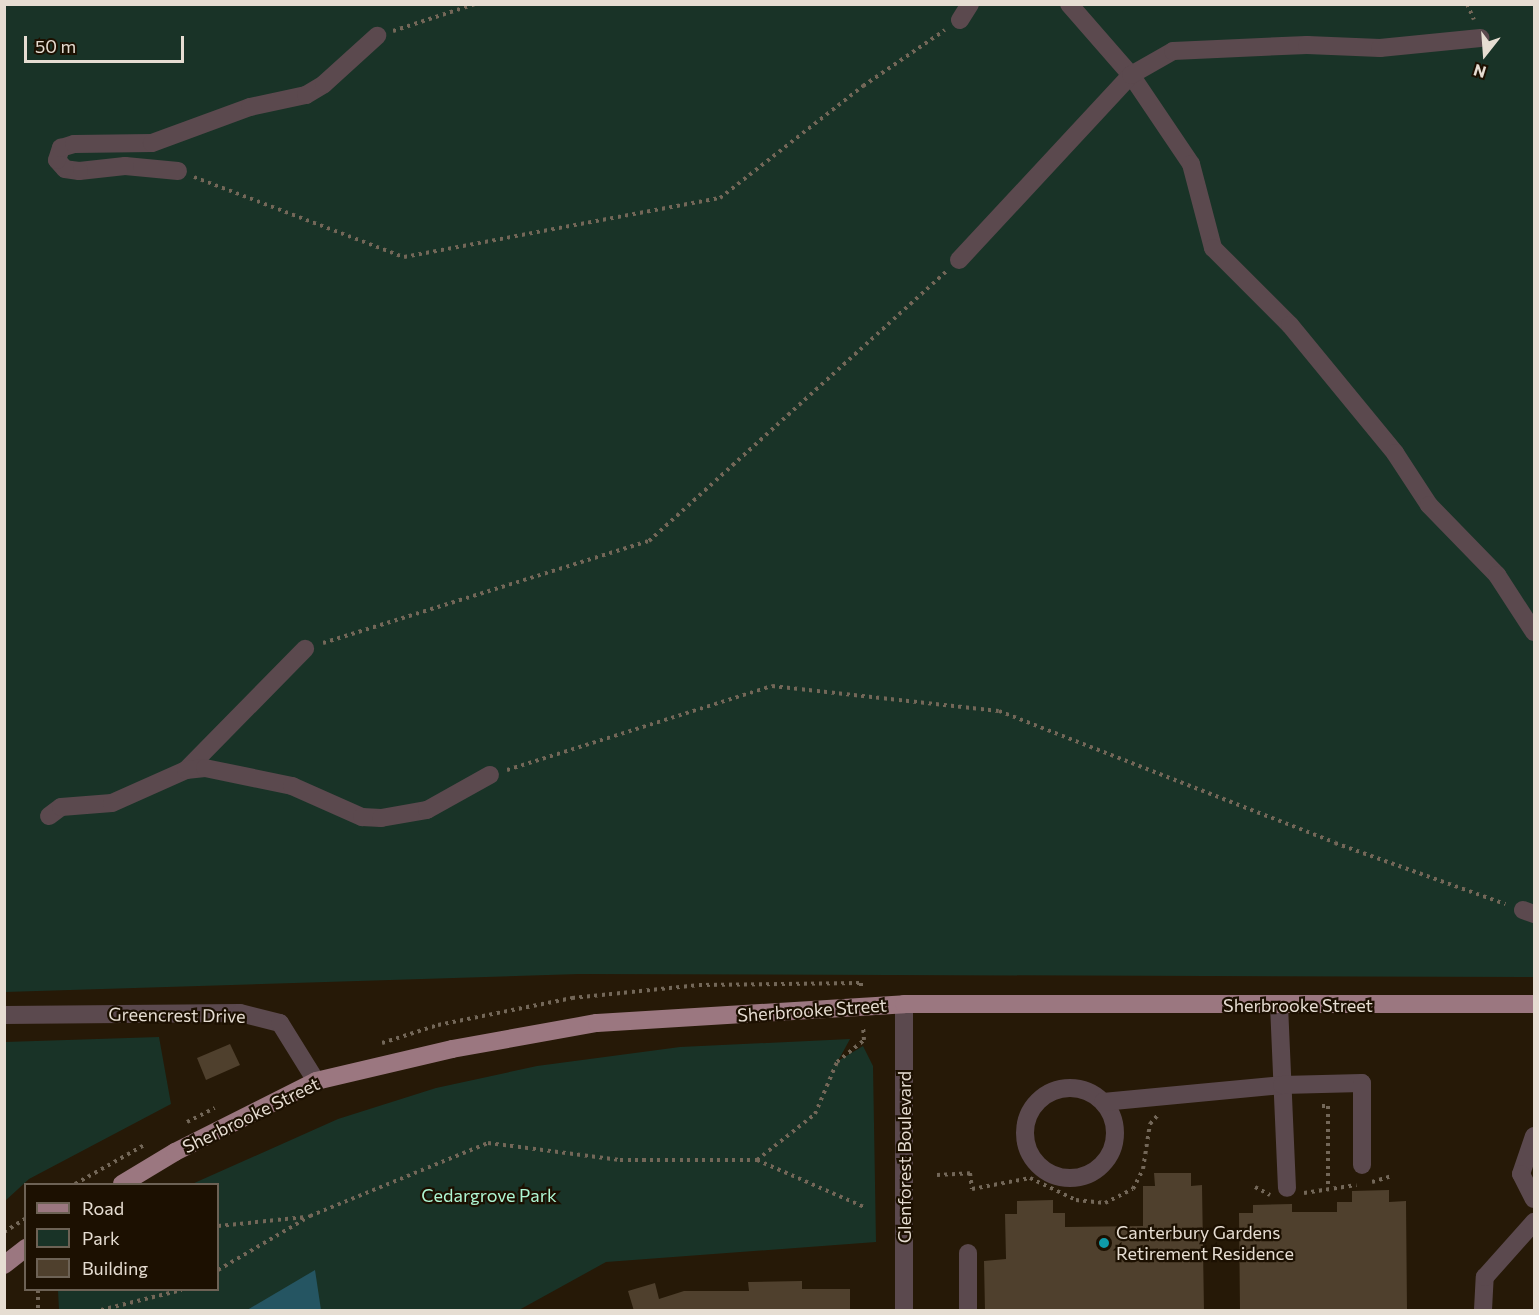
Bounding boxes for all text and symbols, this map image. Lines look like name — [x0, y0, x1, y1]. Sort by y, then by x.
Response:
scale bar — [27, 24, 188, 62]
north arrow — [1455, 24, 1515, 84]
text: 50 m — [35, 35, 76, 57]
text: N — [1471, 61, 1488, 83]
street label: Sherbrooke Street — [737, 994, 887, 1026]
street label: Sherbrooke Street — [1223, 994, 1373, 1016]
street label: Greencrest Drive — [108, 1003, 246, 1027]
street label: Glenforest Boulevard — [893, 1071, 915, 1243]
street label: Sherbrooke Street — [179, 1072, 323, 1158]
legend — [24, 1183, 219, 1291]
park label: Cedargrove Park — [421, 1184, 557, 1206]
text: Road — [82, 1197, 124, 1219]
place label: Canterbury Gardens Retirement Residence — [1116, 1222, 1294, 1264]
text: Park — [82, 1227, 120, 1249]
marker: Canterbury Gardens Retirement Residence — [1097, 1236, 1111, 1250]
text: Building — [82, 1257, 148, 1279]

